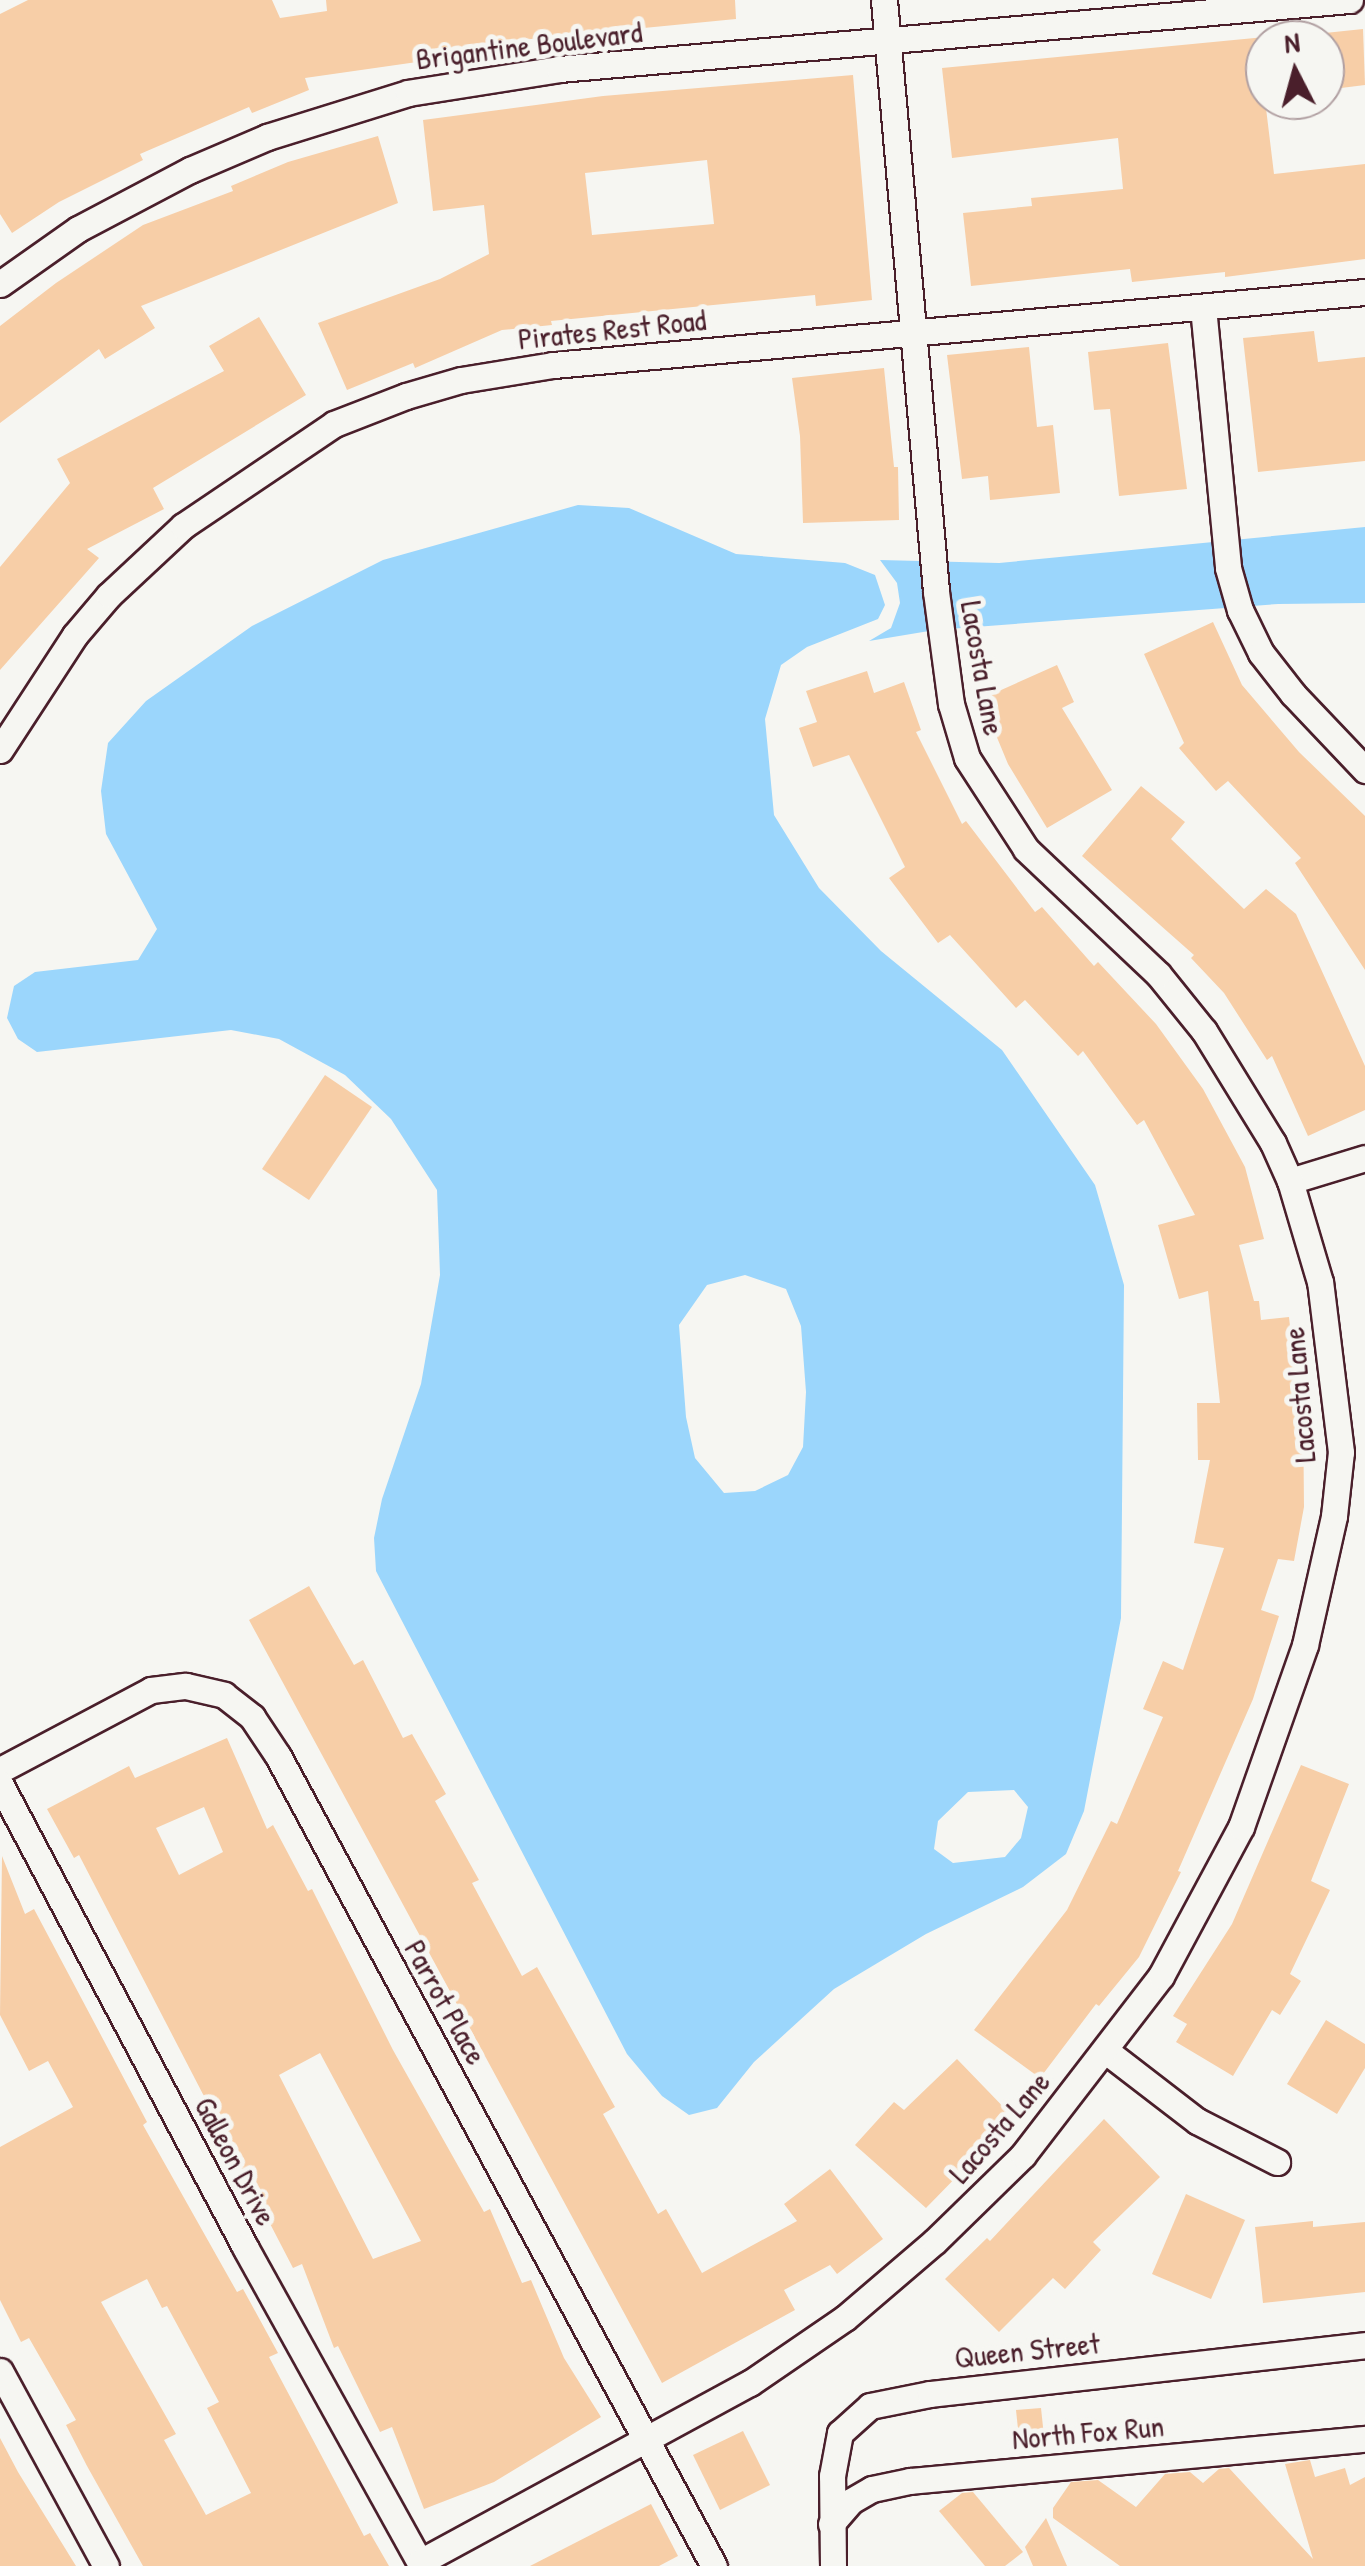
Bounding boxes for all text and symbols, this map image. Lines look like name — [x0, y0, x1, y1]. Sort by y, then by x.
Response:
street label: Brigantine Boulevard — [414, 13, 644, 77]
north arrow — [1245, 20, 1345, 120]
text: N — [1283, 22, 1301, 62]
street label: Pirates Rest Road — [516, 301, 708, 357]
street label: Lacosta Lane — [954, 598, 1012, 738]
street label: Lacosta Lane — [1275, 1326, 1323, 1464]
street label: Parrot Place — [397, 1934, 495, 2070]
street label: Lacosta Lane — [941, 2064, 1057, 2190]
street label: Galleon Drive — [187, 2091, 285, 2231]
street label: Queen Street — [953, 2324, 1101, 2376]
street label: North Fox Run — [1011, 2407, 1165, 2457]

